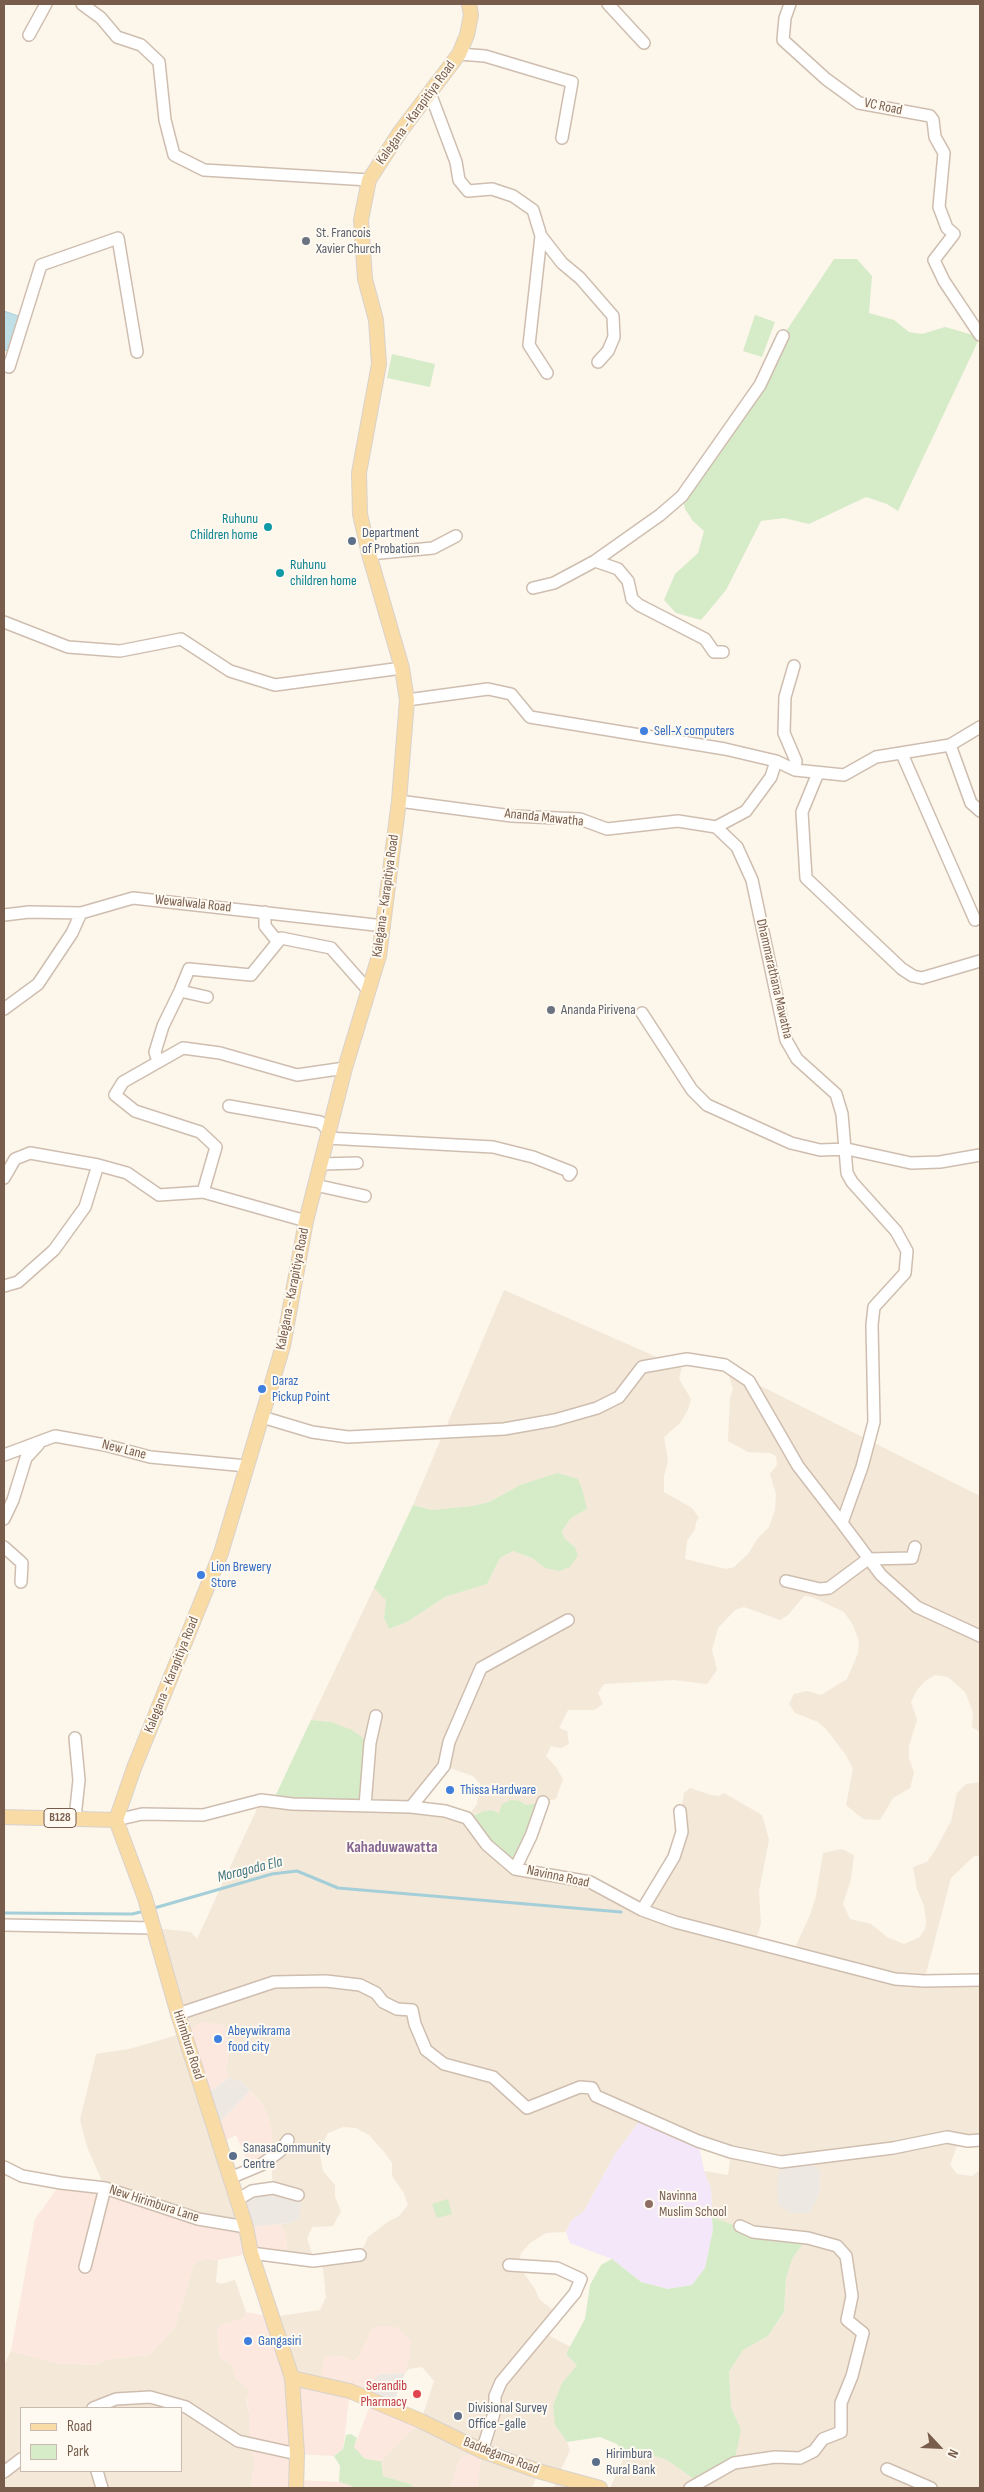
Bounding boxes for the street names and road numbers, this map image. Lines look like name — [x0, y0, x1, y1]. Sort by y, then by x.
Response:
street label: Kalegana - Karapitiya Road — [373, 58, 459, 168]
street label: VC Road — [862, 95, 904, 119]
street label: Ananda Mawatha — [504, 805, 584, 831]
street label: Kalegana - Karapitiya Road — [369, 833, 403, 959]
street label: Wewalwala Road — [154, 892, 232, 916]
street label: Dhammarathana Mawatha — [752, 917, 796, 1041]
street label: Kalegana - Karapitiya Road — [273, 1227, 313, 1351]
street label: New Lane — [100, 1436, 148, 1464]
street label: Kalegana - Karapitiya Road — [141, 1614, 203, 1736]
road number: B128 — [44, 1809, 76, 1828]
street label: Navinna Road — [525, 1862, 591, 1892]
street label: Hirimbura Road — [169, 2008, 207, 2082]
street label: New Hirimbura Lane — [107, 2182, 201, 2226]
street label: Baddegama Road — [461, 2434, 541, 2478]

